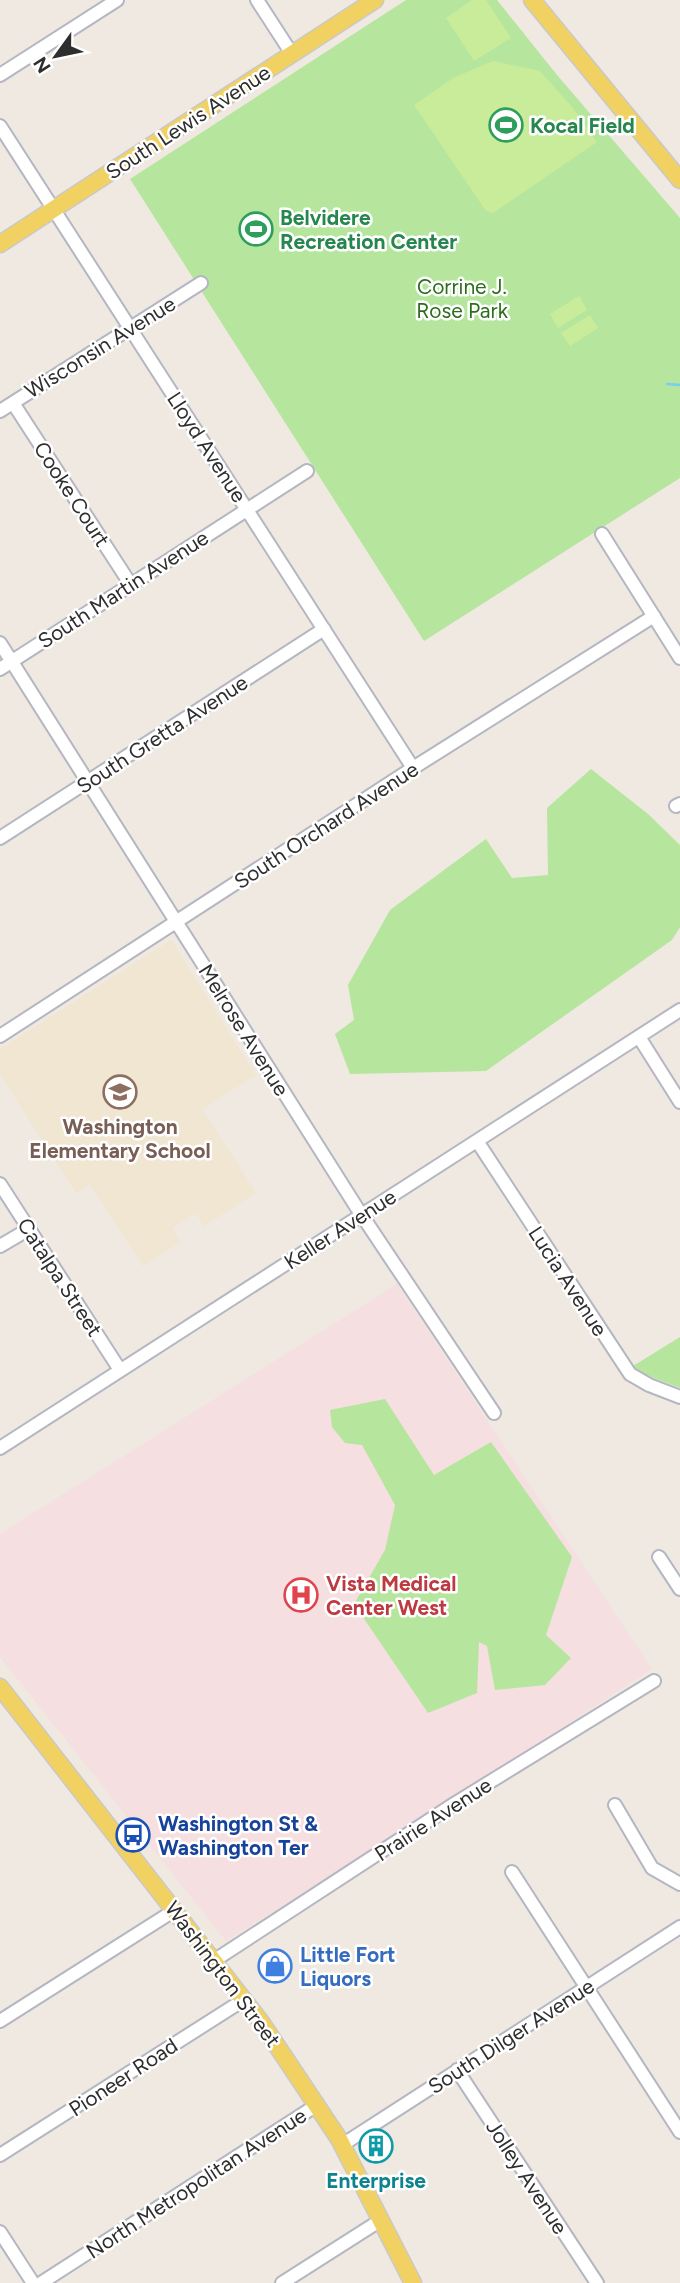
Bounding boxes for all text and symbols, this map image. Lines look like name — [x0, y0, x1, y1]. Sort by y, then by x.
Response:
north arrow — [21, 21, 91, 91]
text: N — [29, 53, 56, 77]
street label: South Lewis Avenue — [101, 59, 275, 185]
sports icon: Kocal Field — [487, 106, 525, 144]
place label: Kocal Field — [530, 113, 635, 138]
place label: Belvidere Recreation Center — [280, 205, 457, 254]
sports icon: Belvidere Recreation Center — [237, 210, 275, 248]
park label: Corrine J. Rose Park — [416, 274, 509, 323]
street label: Wisconsin Avenue — [20, 291, 180, 403]
street label: Lloyd Avenue — [162, 387, 252, 507]
street label: Cooke Court — [29, 437, 115, 551]
street label: South Martin Avenue — [33, 525, 213, 653]
street label: South Gretta Avenue — [72, 669, 252, 799]
street label: South Orchard Avenue — [229, 756, 423, 894]
street label: Melrose Avenue — [193, 960, 295, 1100]
school or university icon: Washington Elementary School — [101, 1073, 139, 1111]
place label: Washington Elementary School — [29, 1114, 211, 1163]
street label: Keller Avenue — [279, 1184, 401, 1274]
street label: Catalpa Street — [12, 1213, 108, 1341]
street label: Lucia Avenue — [523, 1221, 613, 1341]
place label: Vista Medical Center West — [326, 1571, 456, 1620]
hospital icon: Vista Medical Center West — [282, 1576, 320, 1614]
street label: Prairie Avenue — [370, 1772, 496, 1866]
place label: Washington St & Washington Ter — [158, 1811, 318, 1860]
bus stop icon: Washington St & Washington Ter — [114, 1816, 152, 1854]
street label: Washington Street — [160, 1896, 286, 2052]
place label: Little Fort Liquors — [300, 1942, 396, 1991]
shop icon: Little Fort Liquors — [256, 1947, 294, 1985]
street label: South Dilger Avenue — [423, 1973, 599, 2099]
street label: Pioneer Road — [64, 2033, 182, 2121]
street label: North Metropolitan Avenue — [81, 2102, 311, 2264]
street label: Jolley Avenue — [481, 2115, 573, 2239]
building icon: Enterprise — [357, 2127, 395, 2165]
place label: Enterprise — [326, 2168, 426, 2193]

